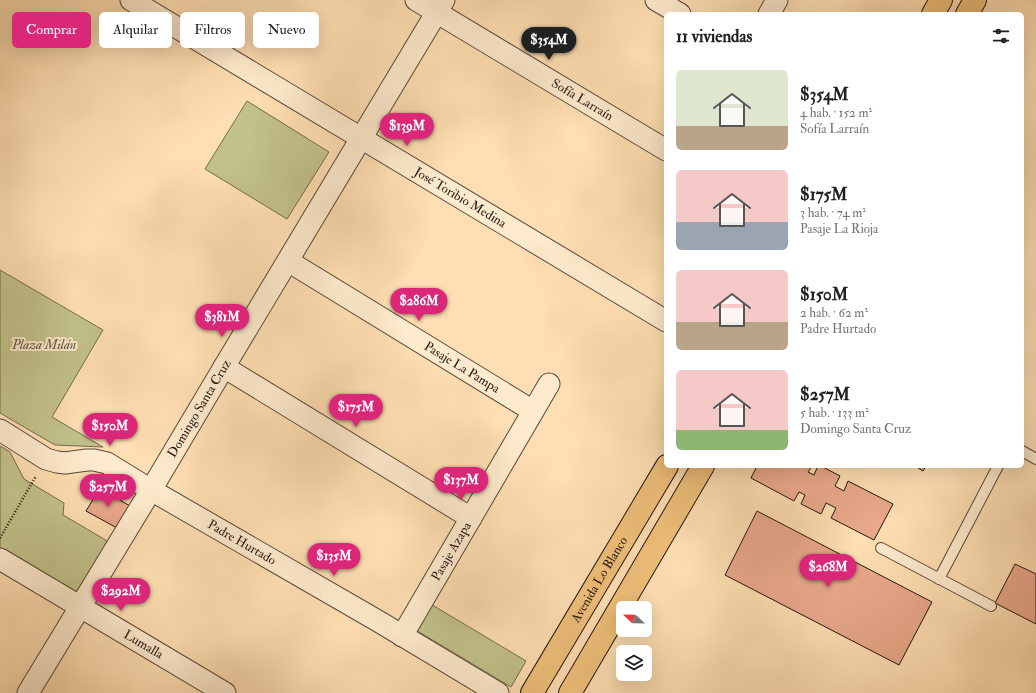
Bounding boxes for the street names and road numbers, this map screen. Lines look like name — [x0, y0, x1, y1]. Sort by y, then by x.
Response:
street label: Sofía Larraín — [549, 75, 616, 125]
street label: José Toribio Medina — [410, 163, 510, 232]
street label: Pasaje La Pampa — [421, 338, 503, 397]
street label: Domingo Santa Cruz — [164, 356, 235, 461]
street label: Padre Hurtado — [205, 516, 279, 569]
street label: Pasaje Azapa — [428, 518, 475, 584]
street label: Avenida Lo Blanco — [567, 534, 631, 626]
street label: Lumalla — [121, 626, 167, 663]

